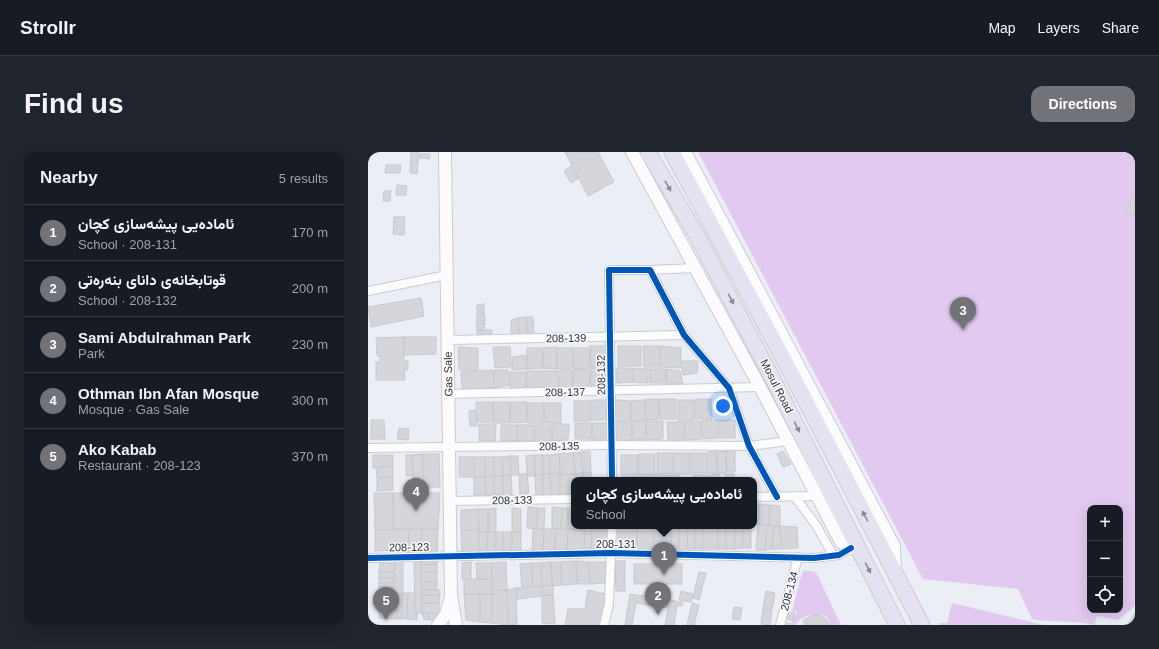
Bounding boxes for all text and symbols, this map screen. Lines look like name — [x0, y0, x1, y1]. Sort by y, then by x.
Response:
text: Strollr — [20, 17, 76, 38]
text: Map — [988, 20, 1016, 36]
text: Layers — [1038, 20, 1080, 36]
text: Share — [1102, 20, 1139, 36]
button: Directions — [1031, 86, 1135, 122]
text: Find us — [24, 88, 124, 119]
text: Nearby — [40, 168, 98, 187]
text: 5 results — [279, 171, 328, 186]
one-way arrow — [664, 180, 671, 192]
text: ئامادەیی پیشەسازی کچان — [78, 215, 234, 232]
text: 1 — [49, 225, 57, 240]
text: 170 m — [292, 225, 328, 240]
text: School · 208-131 — [78, 237, 177, 252]
text: قوتابخانەی دانای بنەرەتی — [78, 271, 226, 288]
text: 2 — [49, 281, 57, 296]
text: 200 m — [292, 281, 328, 296]
text: School · 208-132 — [78, 293, 177, 308]
one-way arrow — [728, 294, 734, 305]
pin: 3 — [950, 297, 976, 330]
text: Sami Abdulrahman Park — [78, 329, 251, 346]
street label: 208-139 — [546, 332, 586, 344]
text: 3 — [49, 337, 57, 352]
text: 230 m — [292, 337, 328, 352]
text: Park — [78, 346, 105, 361]
street label: Gas Sale — [442, 351, 454, 397]
street label: 208-132 — [595, 355, 607, 395]
street label: Mosul Road — [758, 357, 796, 415]
text: Othman Ibn Afan Mosque — [78, 385, 259, 402]
street label: 208-137 — [545, 386, 585, 398]
text: 4 — [49, 393, 57, 408]
text: 300 m — [292, 393, 328, 408]
your location — [713, 396, 733, 416]
text: Mosque · Gas Sale — [78, 402, 189, 417]
one-way arrow — [794, 421, 800, 433]
street label: 208-135 — [539, 440, 579, 452]
text: Ako Kabab — [78, 441, 156, 458]
text: 5 — [49, 449, 57, 464]
text: 370 m — [292, 449, 328, 464]
text: Restaurant · 208-123 — [78, 458, 201, 473]
popup — [571, 477, 757, 529]
pin: 4 — [403, 478, 429, 511]
text: ئامادەیی پیشەسازی کچان — [586, 485, 742, 502]
street label: 208-133 — [492, 494, 532, 506]
map controls — [1087, 505, 1123, 613]
button: + — [1087, 505, 1123, 541]
text: School — [586, 507, 626, 522]
one-way arrow — [862, 510, 868, 522]
street label: 208-131 — [596, 538, 636, 550]
street label: 208-123 — [389, 541, 429, 553]
button: − — [1087, 541, 1123, 577]
pin: 1 — [651, 542, 677, 575]
one-way arrow — [865, 562, 872, 574]
street label: 208-134 — [778, 570, 800, 612]
button: locate — [1087, 577, 1123, 613]
pin: 2 — [645, 582, 671, 615]
pin: 5 — [373, 587, 399, 620]

